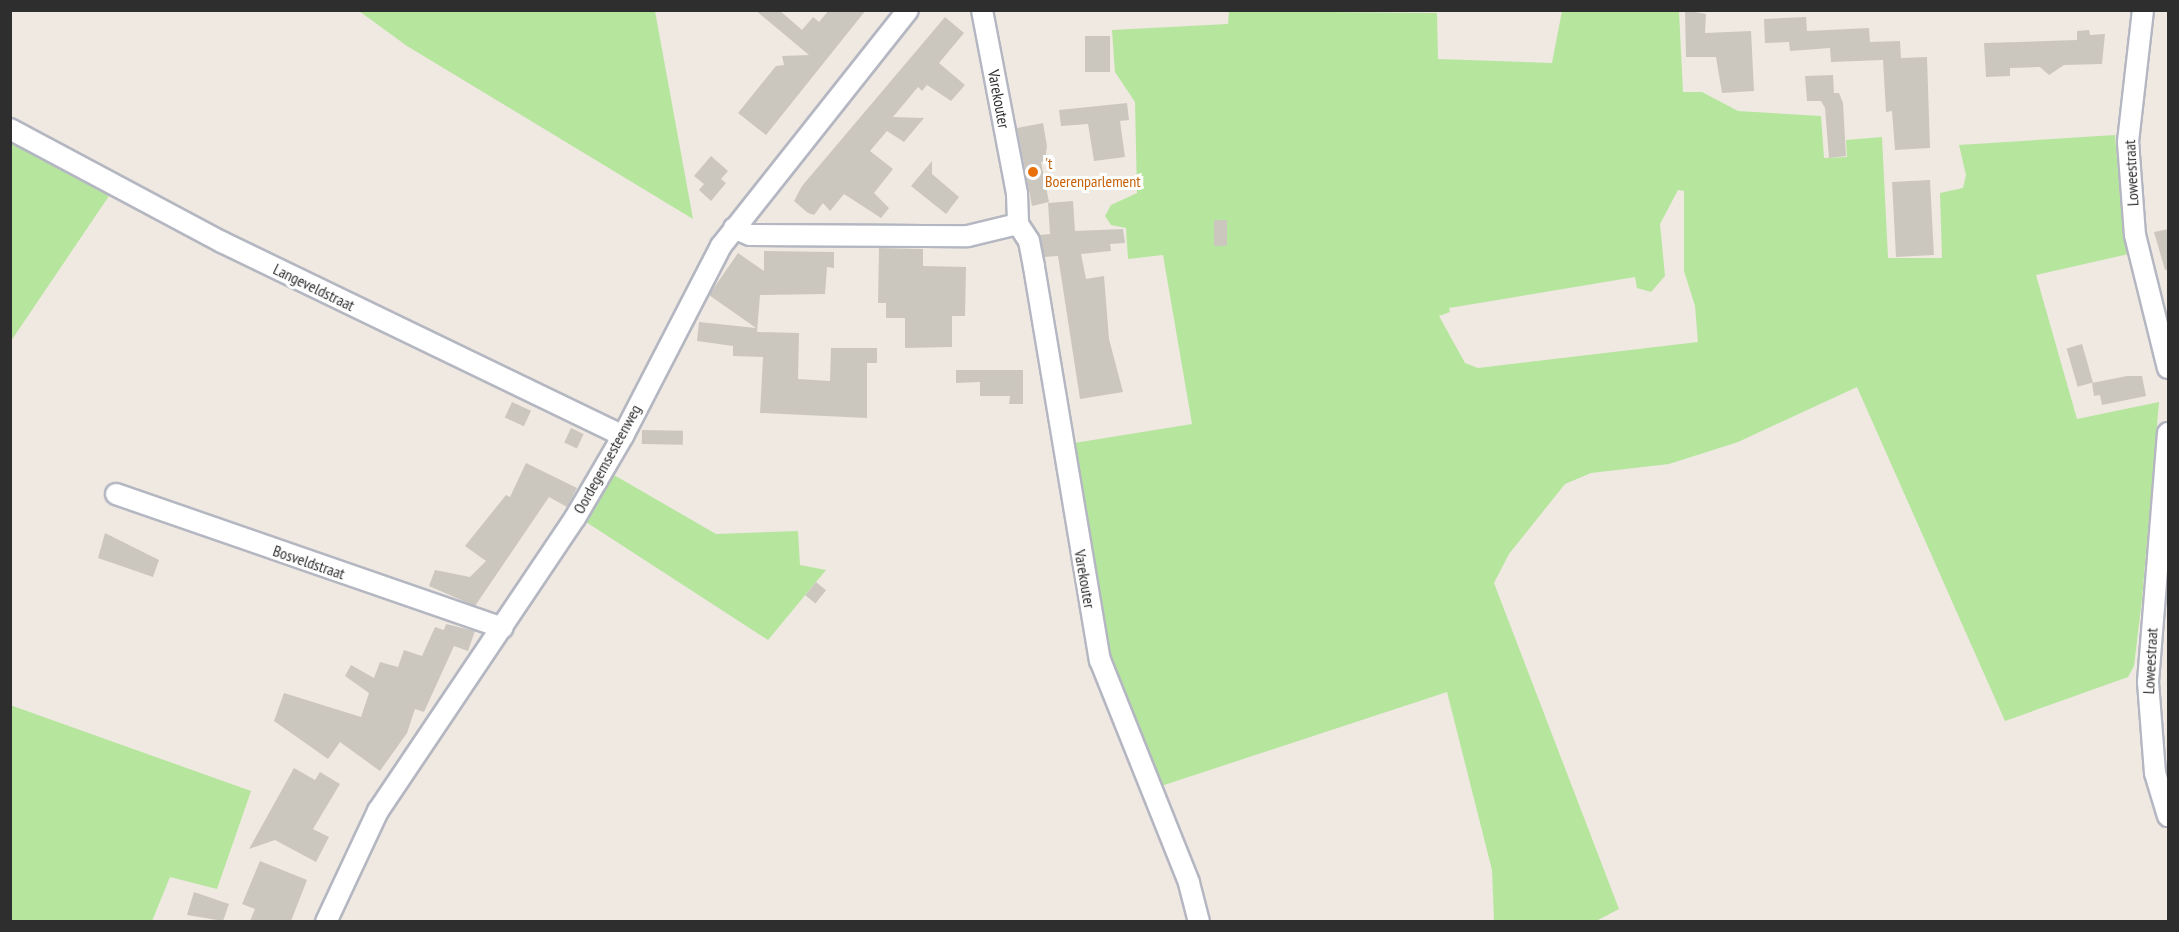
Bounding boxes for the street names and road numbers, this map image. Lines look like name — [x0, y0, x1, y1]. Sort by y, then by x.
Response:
street label: Varekouter — [984, 68, 1014, 130]
street label: Loweestraat — [2120, 139, 2142, 207]
street label: Langeveldstraat — [270, 259, 358, 315]
street label: Oordegemsesteenweg — [569, 401, 645, 517]
street label: Bosveldstraat — [271, 541, 347, 583]
street label: Varekouter — [1070, 548, 1100, 610]
street label: Loweestraat — [2139, 627, 2161, 695]

